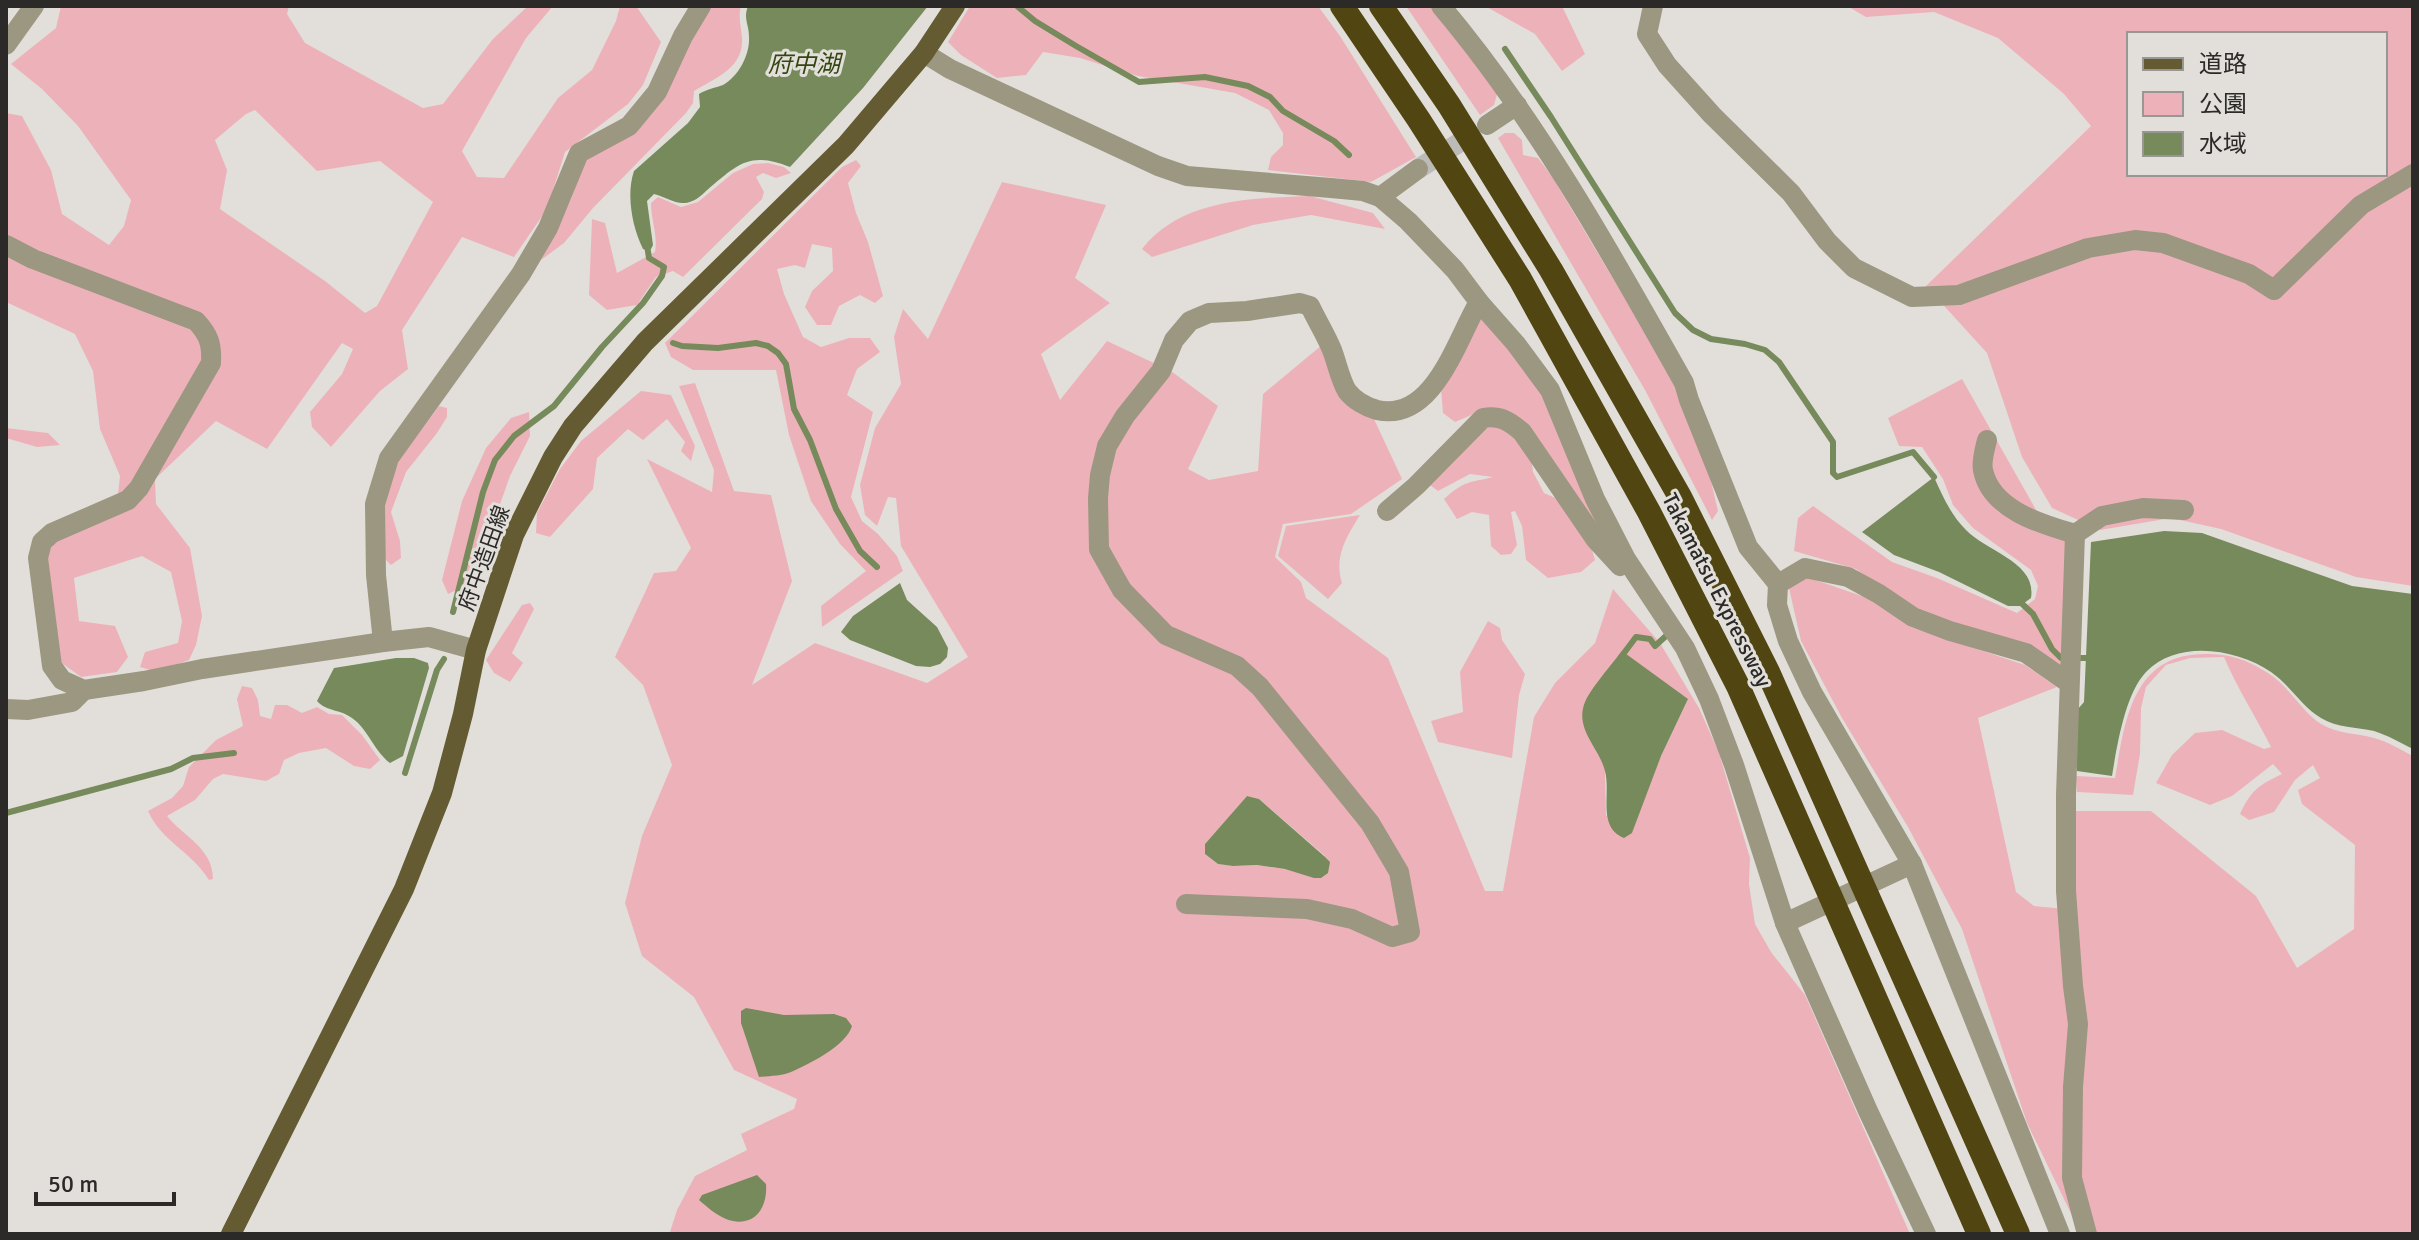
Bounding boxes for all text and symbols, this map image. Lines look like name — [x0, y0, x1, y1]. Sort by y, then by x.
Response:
legend — [2127, 32, 2387, 176]
water label: 府中湖 — [768, 49, 844, 79]
text: 道路 — [2199, 49, 2247, 79]
text: 公園 — [2199, 89, 2247, 119]
text: 水域 — [2199, 129, 2247, 159]
street label: Takamatsu Expressway — [1656, 488, 1778, 692]
street label: 府中造田線 — [453, 502, 515, 614]
scale bar — [36, 1156, 174, 1206]
text: 50 m — [48, 1169, 98, 1199]

